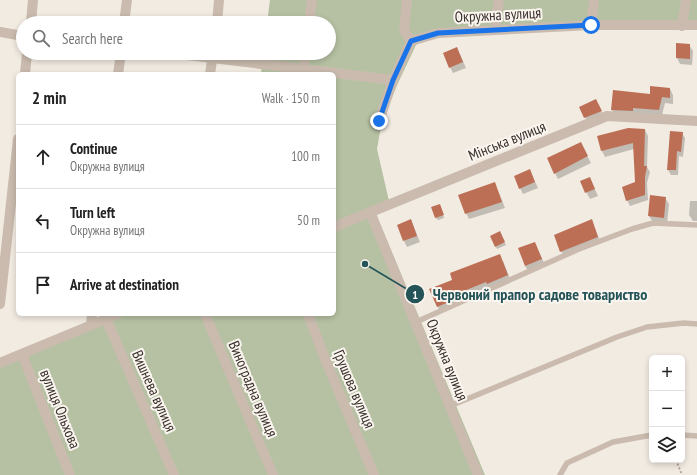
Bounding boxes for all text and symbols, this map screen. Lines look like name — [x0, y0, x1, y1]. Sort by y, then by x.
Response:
street label: Окружна вулиця — [454, 3, 542, 26]
search box — [16, 16, 336, 60]
route start — [582, 16, 600, 34]
icon: search — [30, 27, 52, 49]
text: Search here — [62, 29, 123, 48]
text: 2 min — [32, 87, 66, 109]
text: Walk · 150 m — [262, 90, 320, 107]
route end — [370, 112, 388, 130]
street label: Мінська вулиця — [465, 116, 549, 165]
text: Continue — [70, 139, 117, 158]
icon: ahead — [32, 146, 54, 168]
text: 100 m — [291, 148, 320, 165]
text: Окружна вулиця — [70, 158, 145, 175]
text: Turn left — [70, 203, 115, 222]
icon: left — [32, 210, 54, 232]
text: 50 m — [297, 212, 320, 229]
text: Окружна вулиця — [70, 222, 145, 239]
icon: arrive — [32, 274, 54, 296]
text: Arrive at destination — [70, 275, 179, 294]
callout: Червоний прапор садове товариство — [405, 280, 656, 308]
text: Червоний прапор садове товариство — [433, 284, 647, 304]
text: 1 — [412, 287, 418, 302]
street label: Окружна вулиця — [422, 316, 473, 404]
street label: Виноградна вулиця — [225, 338, 282, 440]
street label: Вишнева вулиця — [128, 347, 181, 435]
street label: Грушова вулиця — [329, 347, 380, 431]
map controls — [649, 355, 685, 463]
button: + — [649, 355, 685, 391]
street label: вулиця Ольхова — [36, 367, 85, 451]
button: − — [649, 391, 685, 427]
button: layers — [649, 427, 685, 463]

